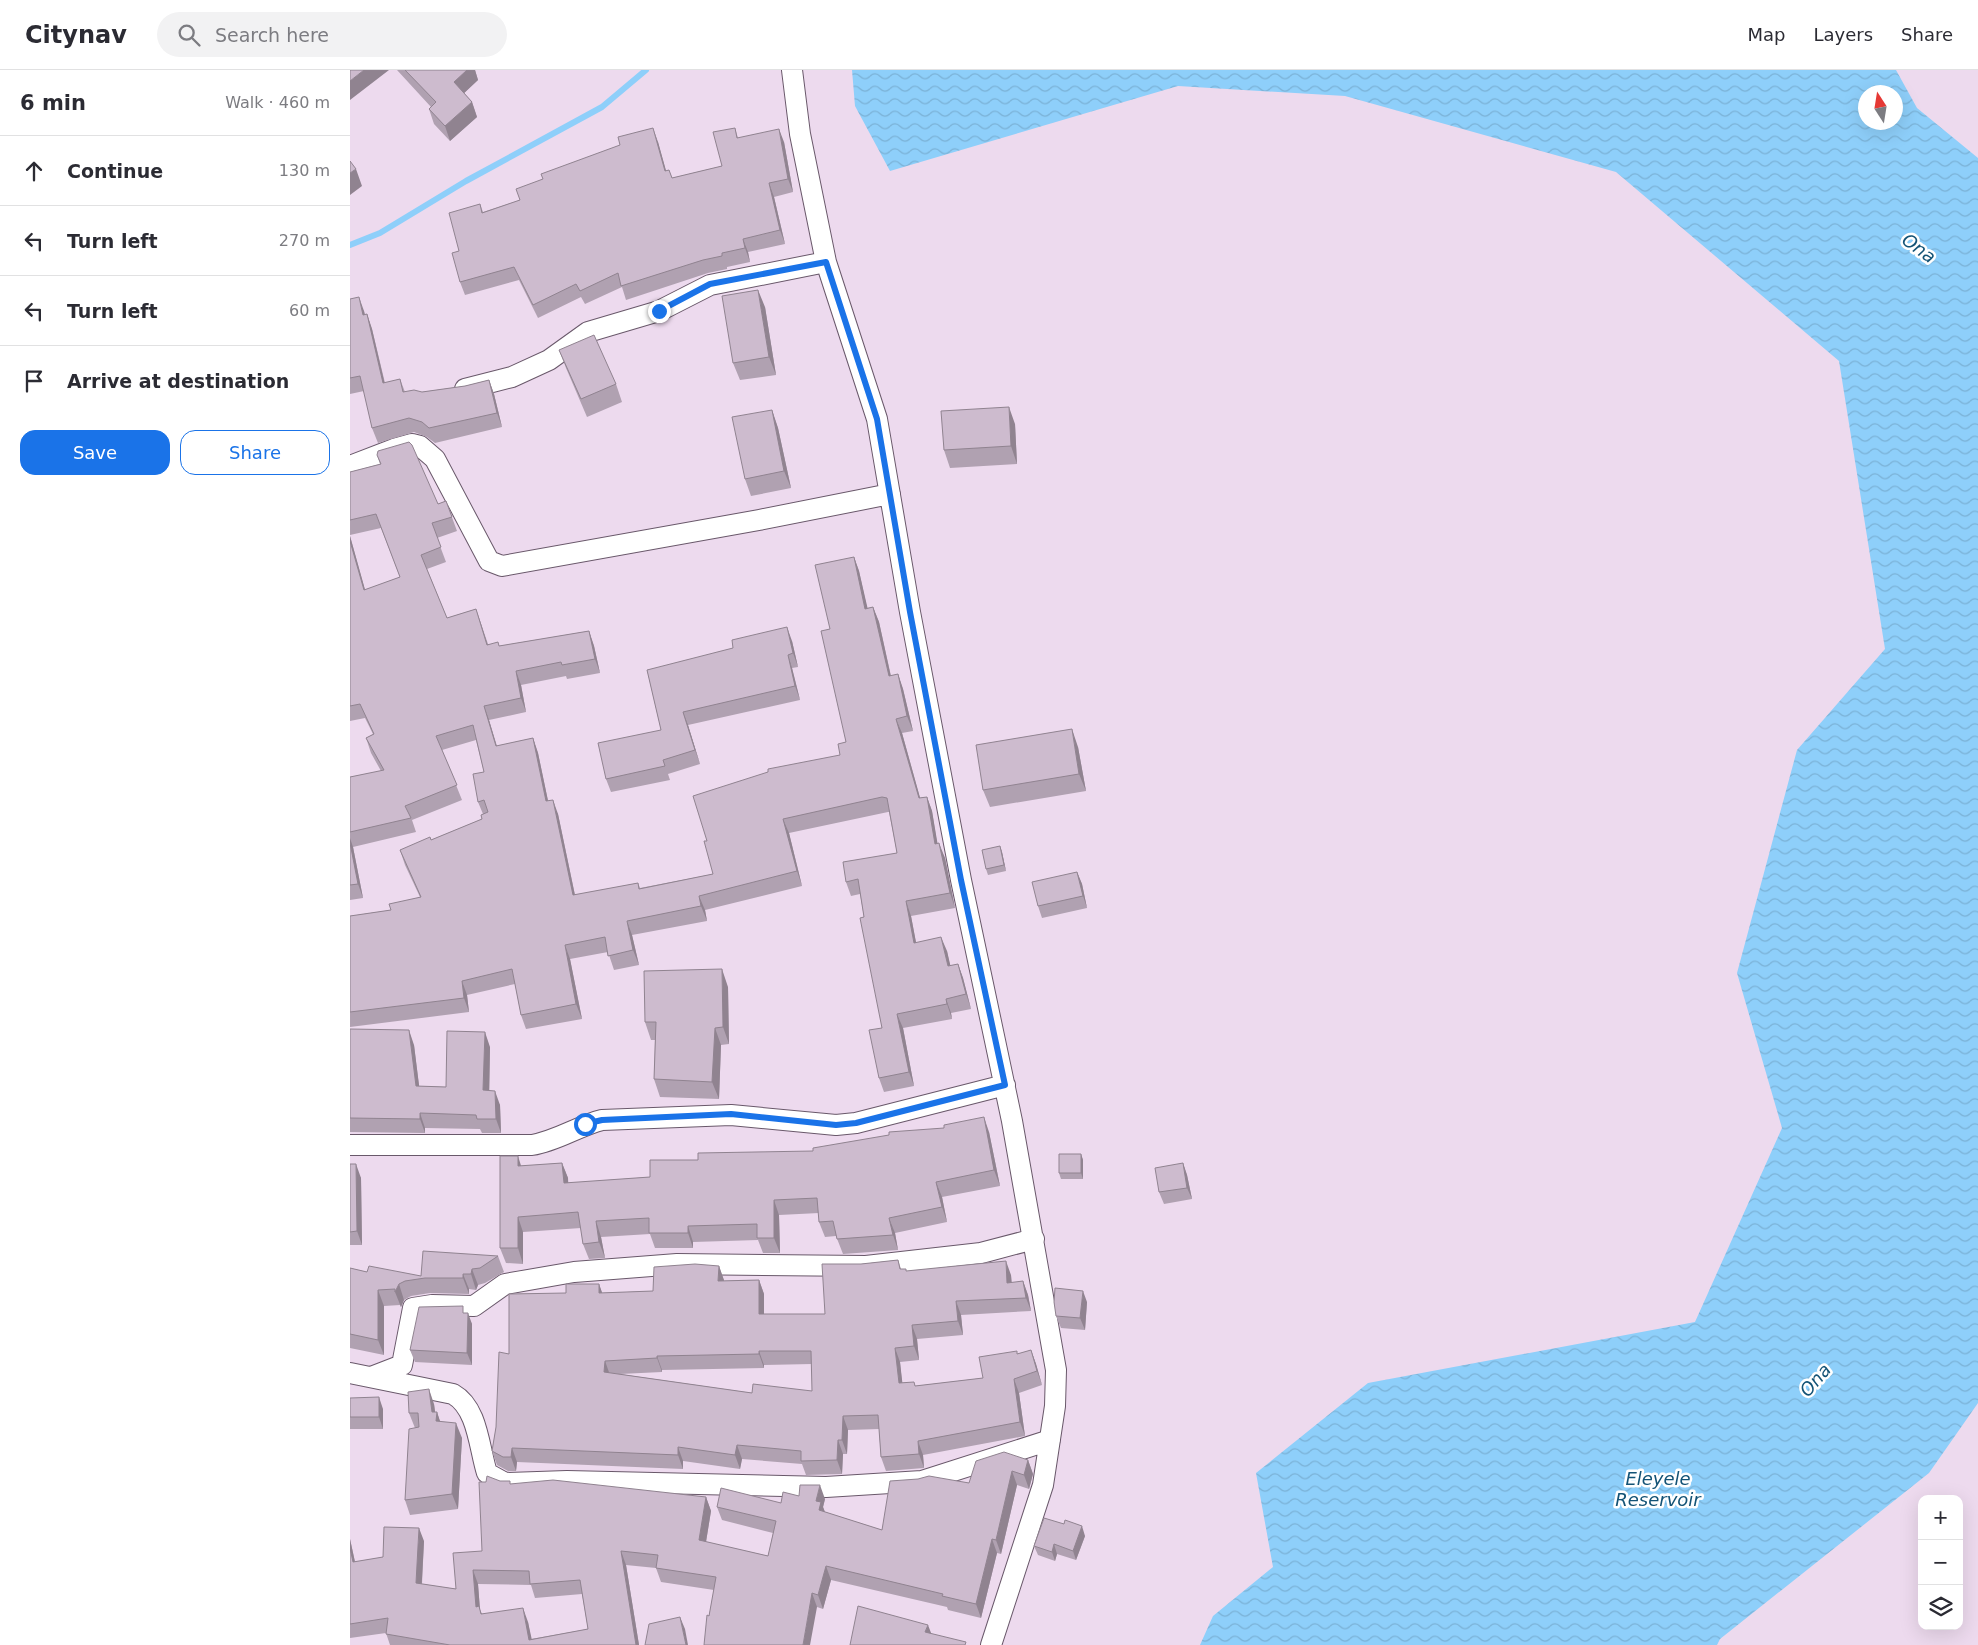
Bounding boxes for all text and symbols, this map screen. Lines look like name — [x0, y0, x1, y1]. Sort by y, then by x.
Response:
search box — [157, 12, 507, 57]
text: Citynav — [25, 21, 127, 49]
icon: search — [175, 21, 203, 49]
text: Search here — [215, 24, 329, 46]
text: Map — [1747, 24, 1785, 45]
text: Layers — [1813, 24, 1873, 45]
text: Share — [1901, 24, 1953, 45]
north arrow — [1858, 85, 1903, 130]
text: 6 min — [20, 91, 86, 115]
text: Walk · 460 m — [225, 93, 330, 112]
icon: ahead — [20, 157, 48, 185]
text: Continue — [67, 160, 163, 182]
text: 130 m — [279, 161, 330, 180]
icon: left — [20, 227, 48, 255]
water label: Ona — [1898, 229, 1940, 267]
text: Turn left — [67, 230, 158, 252]
text: 270 m — [279, 231, 330, 250]
icon: left — [20, 297, 48, 325]
text: Turn left — [67, 300, 158, 322]
route end — [648, 300, 671, 323]
text: 60 m — [289, 301, 330, 320]
icon: arrive — [20, 367, 48, 395]
text: Arrive at destination — [67, 370, 289, 392]
button: Save — [20, 430, 170, 475]
button: Share — [180, 430, 330, 475]
route start — [574, 1113, 597, 1136]
water label: Ona — [1795, 1359, 1835, 1401]
water label: Eleyele Reservoir — [1615, 1468, 1702, 1510]
map controls — [1918, 1495, 1963, 1630]
button: + — [1918, 1495, 1963, 1540]
button: − — [1918, 1540, 1963, 1585]
button: layers — [1918, 1585, 1963, 1630]

